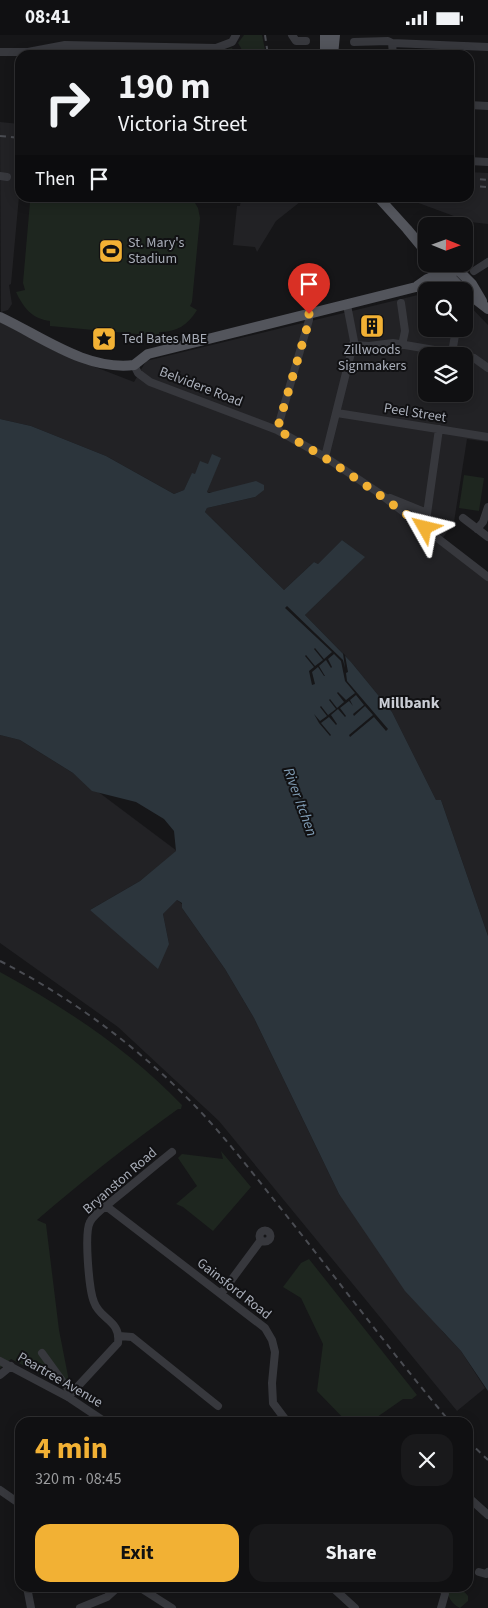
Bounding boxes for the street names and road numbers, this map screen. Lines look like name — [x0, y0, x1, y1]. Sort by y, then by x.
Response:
street label: Belvidere Road — [156, 362, 246, 412]
street label: Peel Street — [382, 398, 448, 428]
street label: Bryanston Road — [78, 1143, 162, 1219]
street label: Gainsford Road — [193, 1254, 275, 1324]
street label: Peartree Avenue — [14, 1347, 106, 1413]

